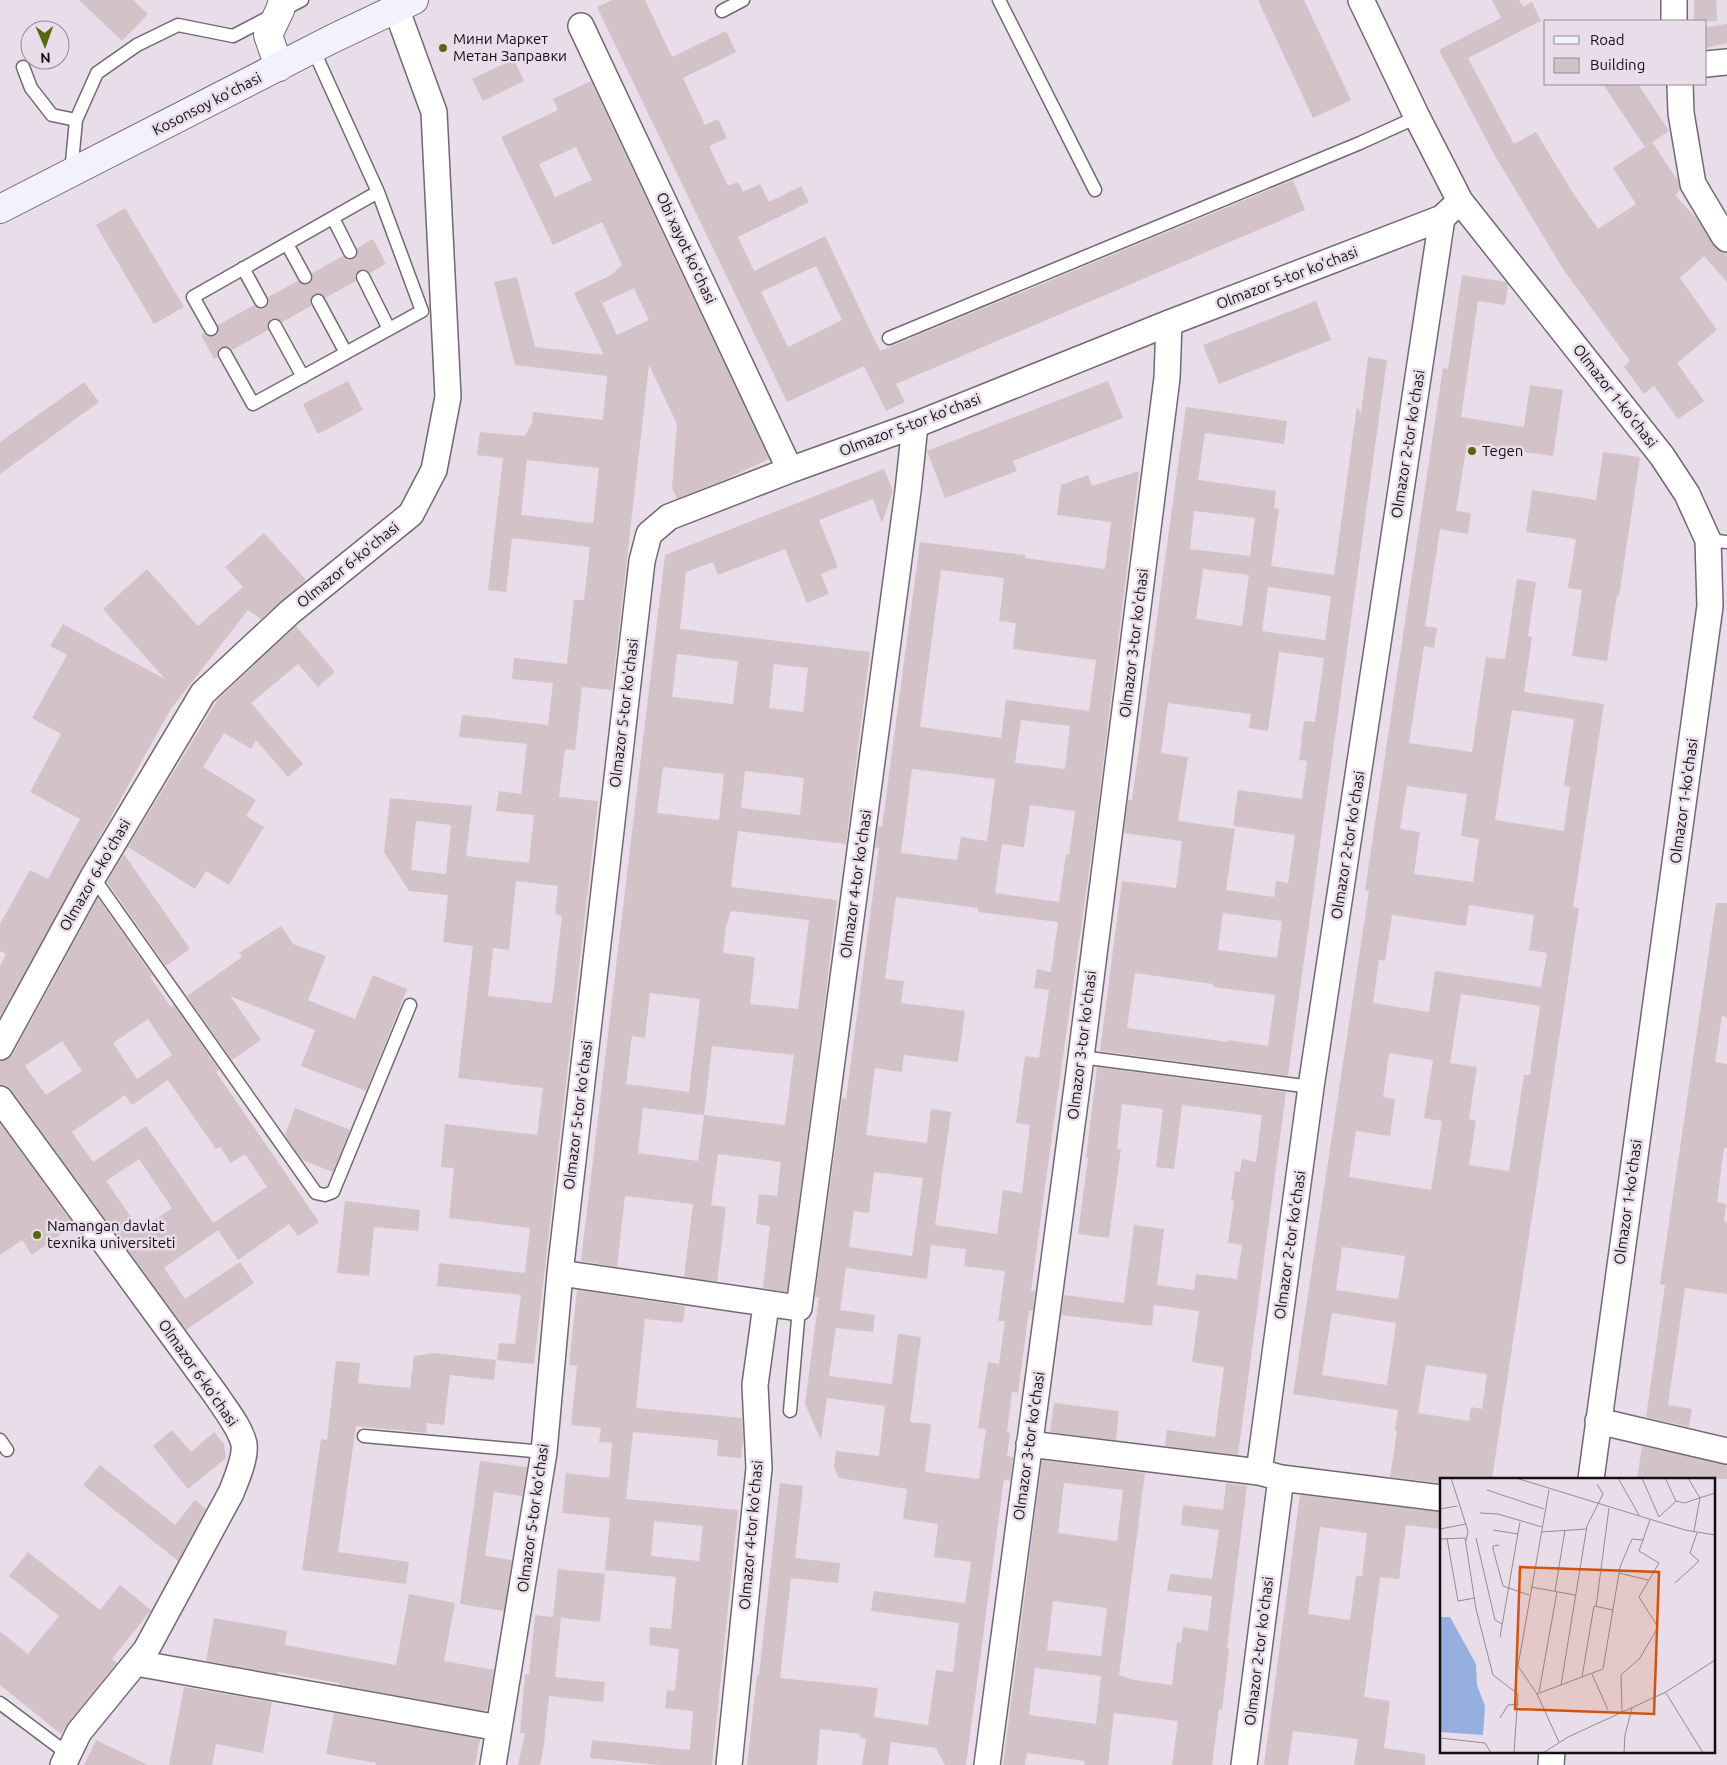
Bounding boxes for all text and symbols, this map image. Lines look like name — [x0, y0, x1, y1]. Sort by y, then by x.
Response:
north arrow — [20, 20, 70, 70]
legend — [1544, 20, 1707, 85]
place label: Мини Маркет Метан Заправки — [453, 30, 567, 64]
text: Road — [1590, 31, 1625, 48]
marker: Мини Маркет Метан Заправки — [437, 42, 449, 54]
text: N — [40, 50, 51, 66]
text: Building — [1590, 56, 1645, 73]
street label: Kosonsoy ko’chasi — [149, 69, 264, 138]
street label: Obi xayot koʻchasi — [653, 189, 720, 306]
street label: Olmazor 5-tor ko'chasi — [1214, 243, 1360, 312]
street label: Olmazor 1-ko'chasi — [1570, 341, 1661, 451]
street label: Olmazor 2-tor ko'chasi — [1387, 368, 1428, 519]
street label: Olmazor 5-tor ko'chasi — [837, 390, 983, 459]
place label: Tegen — [1482, 442, 1523, 459]
marker: Tegen — [1466, 445, 1478, 457]
street label: Olmazor 6-ko'chasi — [293, 518, 402, 611]
street label: Olmazor 3-tor ko'chasi — [1116, 567, 1151, 719]
street label: Olmazor 5-tor ko'chasi — [606, 637, 641, 789]
street label: Olmazor 1-ko'chasi — [1666, 737, 1701, 865]
street label: Olmazor 2-tor ko'chasi — [1327, 769, 1368, 920]
street label: Olmazor 4-tor ko'chasi — [837, 808, 874, 959]
street label: Olmazor 6-ko'chasi — [56, 816, 134, 934]
street label: Olmazor 3-tor ko'chasi — [1064, 969, 1099, 1121]
street label: Olmazor 5-tor ko'chasi — [560, 1039, 595, 1191]
street label: Olmazor 1-ko'chasi — [1610, 1138, 1645, 1266]
street label: Olmazor 2-tor ko'chasi — [1271, 1169, 1308, 1320]
place label: Namangan davlat texnika universiteti — [47, 1217, 175, 1251]
marker: Namangan davlat texnika universiteti — [31, 1229, 43, 1241]
street label: Olmazor 6-ko'chasi — [155, 1316, 242, 1429]
street label: Olmazor 3-tor ko'chasi — [1010, 1370, 1047, 1521]
street label: Olmazor 5-tor ko'chasi — [514, 1442, 551, 1593]
street label: Olmazor 4-tor ko'chasi — [735, 1459, 766, 1611]
inset map — [1440, 1478, 1714, 1752]
street label: Olmazor 2-tor ko'chasi — [1241, 1575, 1276, 1727]

